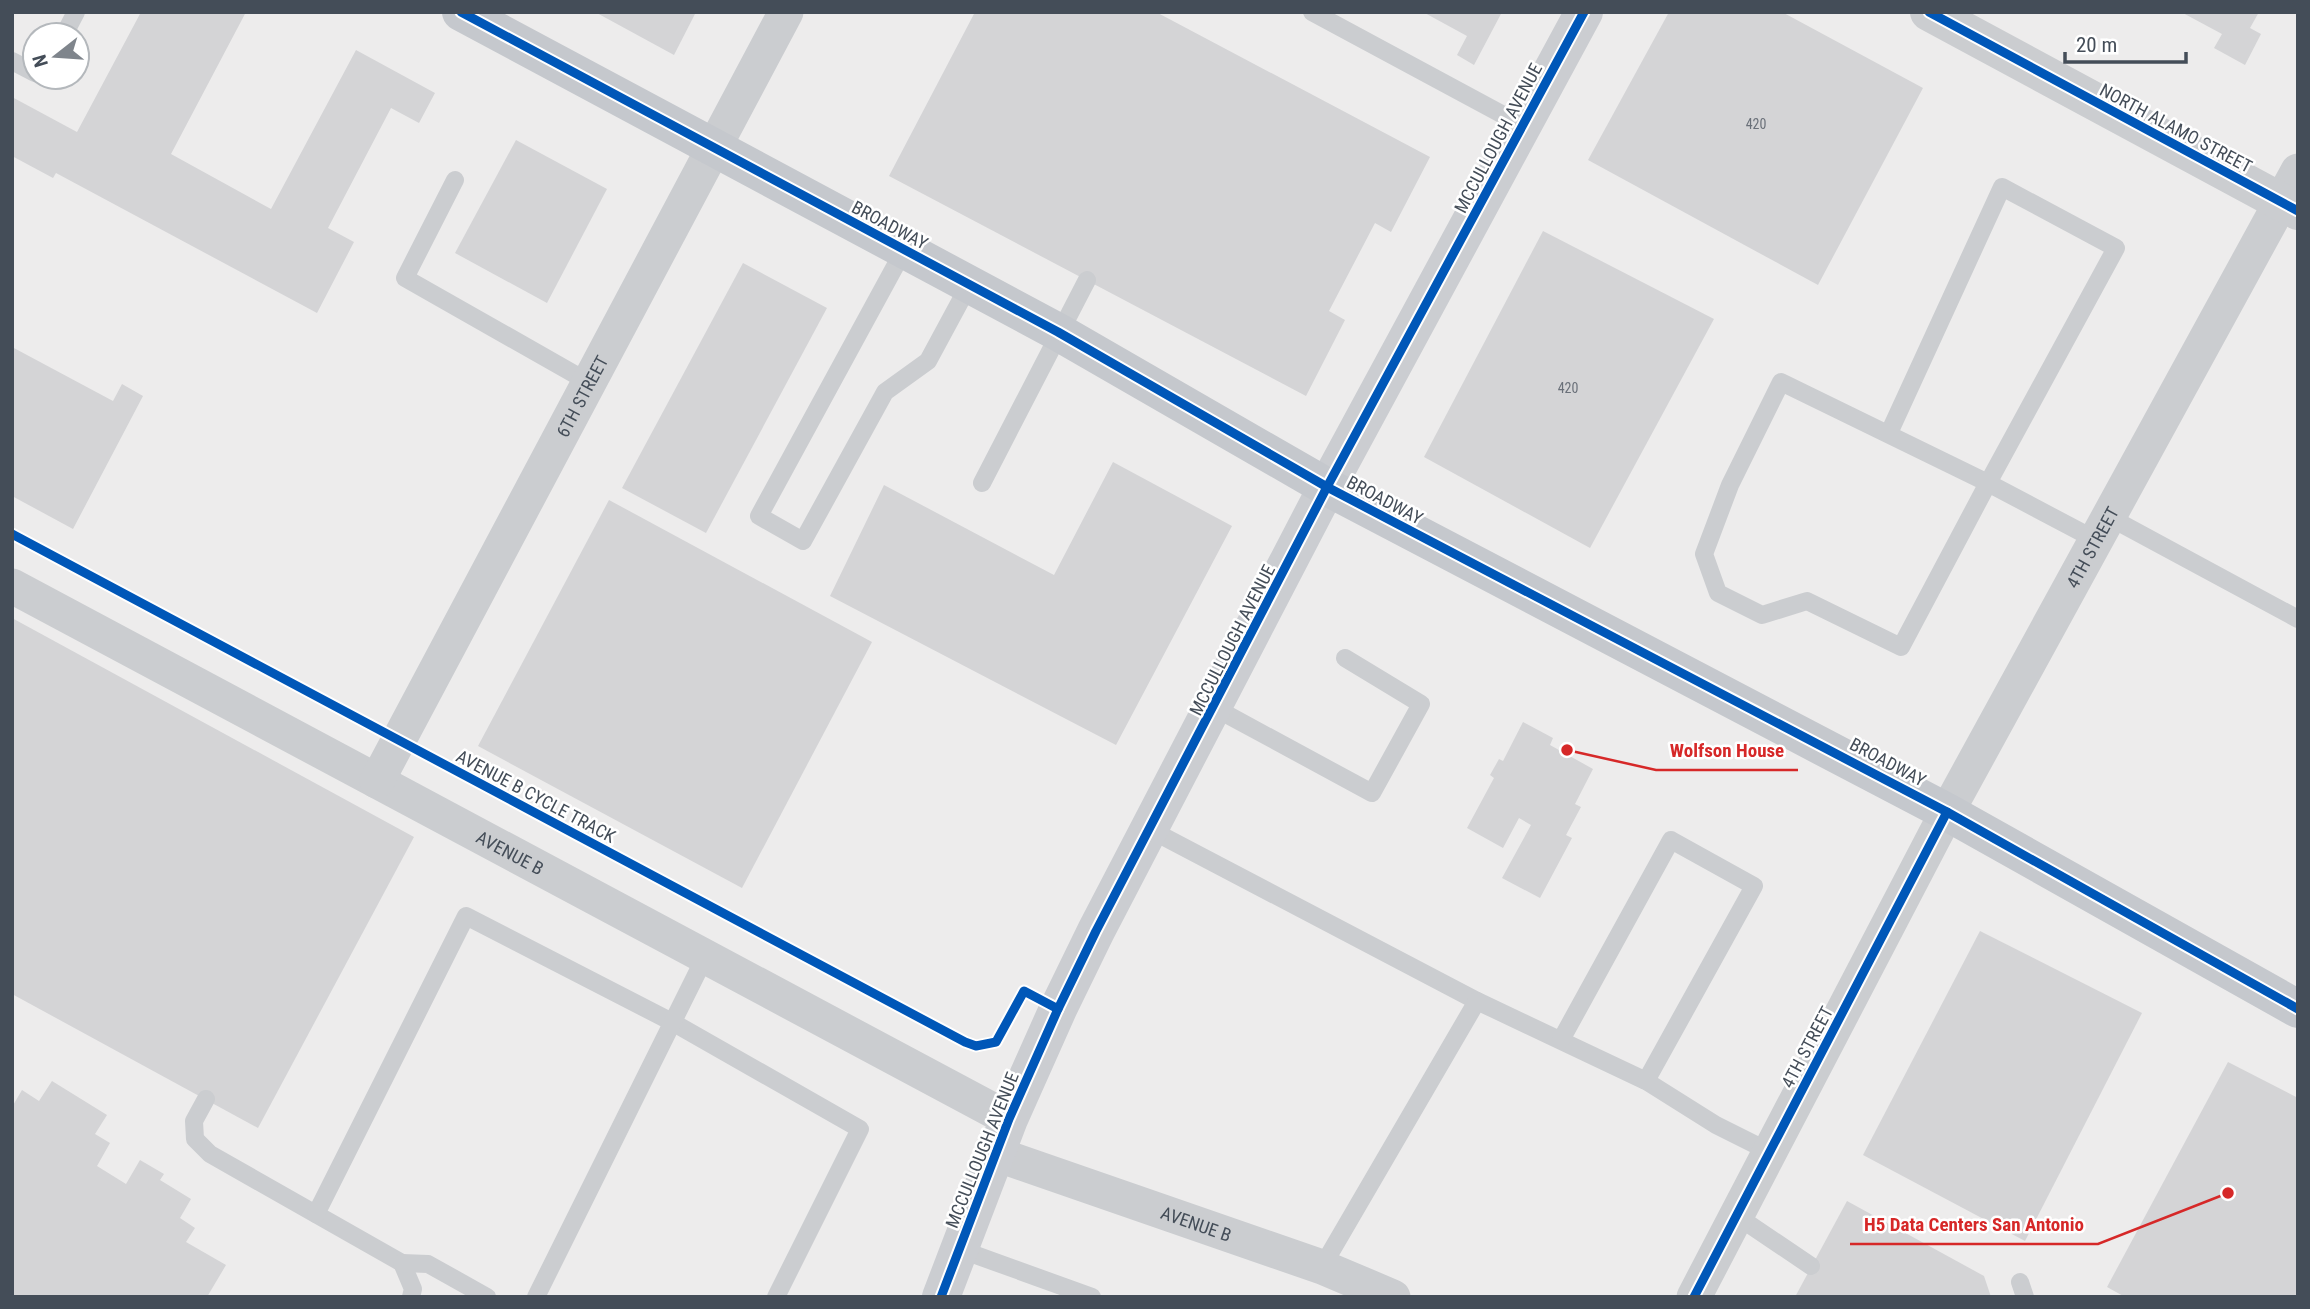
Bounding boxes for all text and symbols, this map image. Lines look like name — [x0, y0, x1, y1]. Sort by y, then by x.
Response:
north arrow — [21, 21, 91, 91]
scale bar — [2065, 21, 2186, 65]
text: 20 m — [2076, 33, 2117, 57]
text: N — [28, 52, 53, 70]
street label: MCCULLOUGH AVENUE — [1450, 60, 1546, 216]
street label: NORTH ALAMO STREET — [2096, 79, 2256, 177]
house number: 420 — [1746, 116, 1766, 132]
street label: BROADWAY — [848, 196, 932, 254]
street label: 6TH STREET — [551, 352, 612, 440]
house number: 420 — [1558, 380, 1578, 396]
street label: BROADWAY — [1343, 471, 1427, 529]
street label: 4TH STREET — [2061, 503, 2123, 591]
street label: MCCULLOUGH AVENUE — [1185, 561, 1279, 719]
callout: Wolfson House — [1656, 730, 1798, 770]
street label: BROADWAY — [1846, 733, 1930, 791]
text: Wolfson House — [1670, 739, 1784, 762]
street label: AVENUE B CYCLE TRACK — [453, 745, 619, 847]
street label: AVENUE B — [473, 826, 547, 879]
street label: 4TH STREET — [1777, 1003, 1837, 1091]
street label: MCCULLOUGH AVENUE — [941, 1069, 1023, 1231]
street label: AVENUE B — [1158, 1202, 1234, 1245]
callout: H5 Data Centers San Antonio — [1850, 1204, 2098, 1244]
text: H5 Data Centers San Antonio — [1864, 1213, 2084, 1236]

